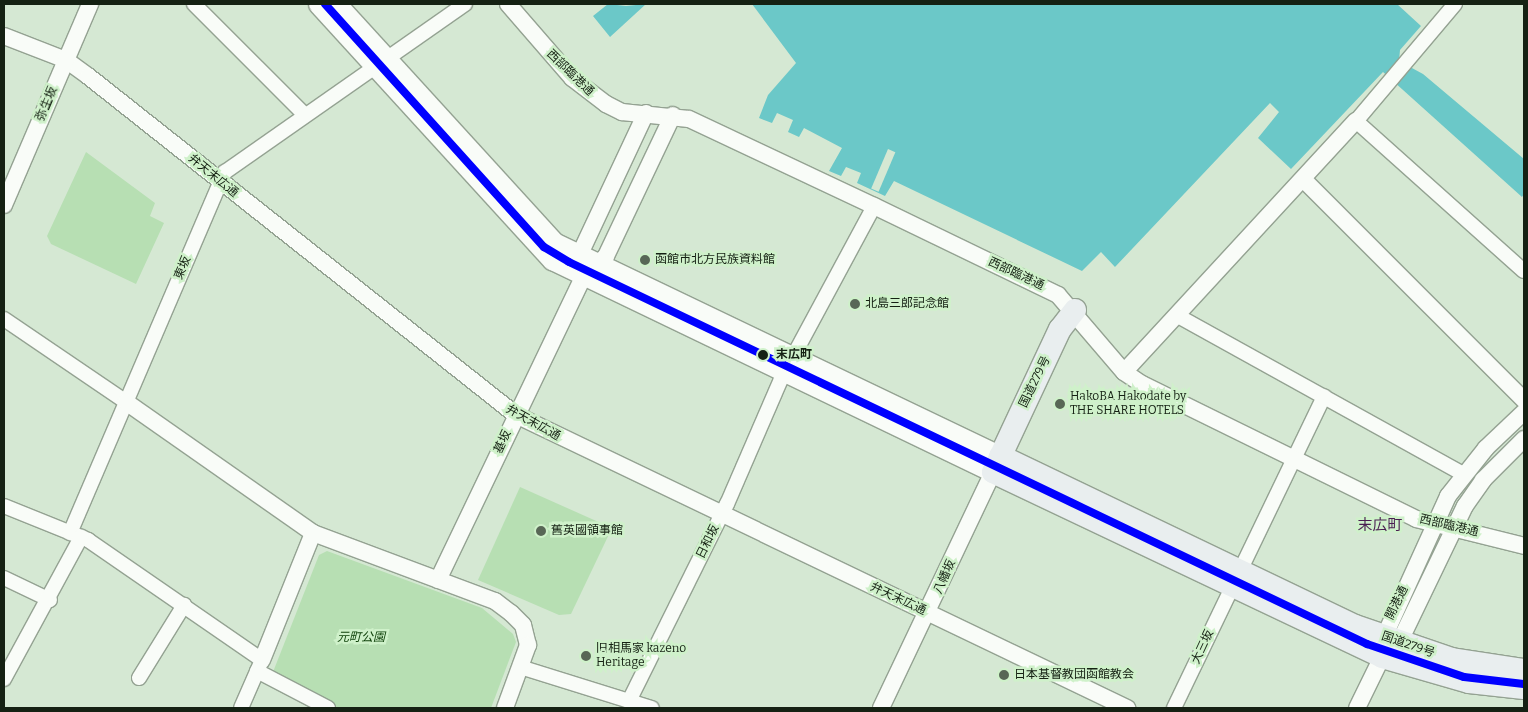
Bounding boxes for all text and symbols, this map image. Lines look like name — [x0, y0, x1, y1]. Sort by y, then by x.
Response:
street label: 西部臨港通 — [543, 47, 597, 99]
street label: 弥生坂 — [33, 85, 61, 123]
street label: 弁天末広通 — [185, 152, 241, 200]
place label: 函館市北方民族資料館 — [655, 253, 775, 267]
street label: 東坂 — [172, 254, 194, 282]
marker: 函館市北方民族資料館 — [639, 254, 651, 266]
street label: 西部臨港通 — [986, 255, 1046, 293]
place label: 北島三郎記念館 — [865, 297, 949, 311]
marker: 北島三郎記念館 — [849, 298, 861, 310]
marker: 末広町 — [754, 346, 772, 364]
place label: 末広町 — [776, 348, 812, 362]
street label: 国道279号 — [1016, 354, 1054, 410]
place label: HakoBA Hakodate by THE SHARE HOTELS — [1070, 390, 1186, 418]
marker: HakoBA Hakodate by THE SHARE HOTELS — [1054, 398, 1066, 410]
street label: 弁天末広通 — [503, 402, 563, 444]
street label: 基坂 — [491, 428, 515, 456]
street label: 西部臨港通 — [1418, 512, 1480, 540]
district label: 末広町 — [1358, 517, 1402, 535]
street label: 日和坂 — [694, 523, 722, 561]
place label: 舊英國領事館 — [551, 524, 623, 538]
marker: 舊英國領事館 — [535, 525, 547, 537]
street label: 八幡坂 — [931, 558, 959, 596]
street label: 弁天末広通 — [868, 580, 928, 618]
street label: 開港通 — [1383, 584, 1411, 622]
street label: 大三坂 — [1189, 628, 1217, 666]
street label: 国道279号 — [1380, 629, 1436, 661]
park label: 元町公園 — [337, 631, 385, 645]
place label: 旧相馬家 kazeno Heritage — [596, 642, 686, 670]
marker: 旧相馬家 kazeno Heritage — [580, 650, 592, 662]
place label: 日本基督教団函館教会 — [1014, 668, 1134, 682]
marker: 日本基督教団函館教会 — [998, 669, 1010, 681]

